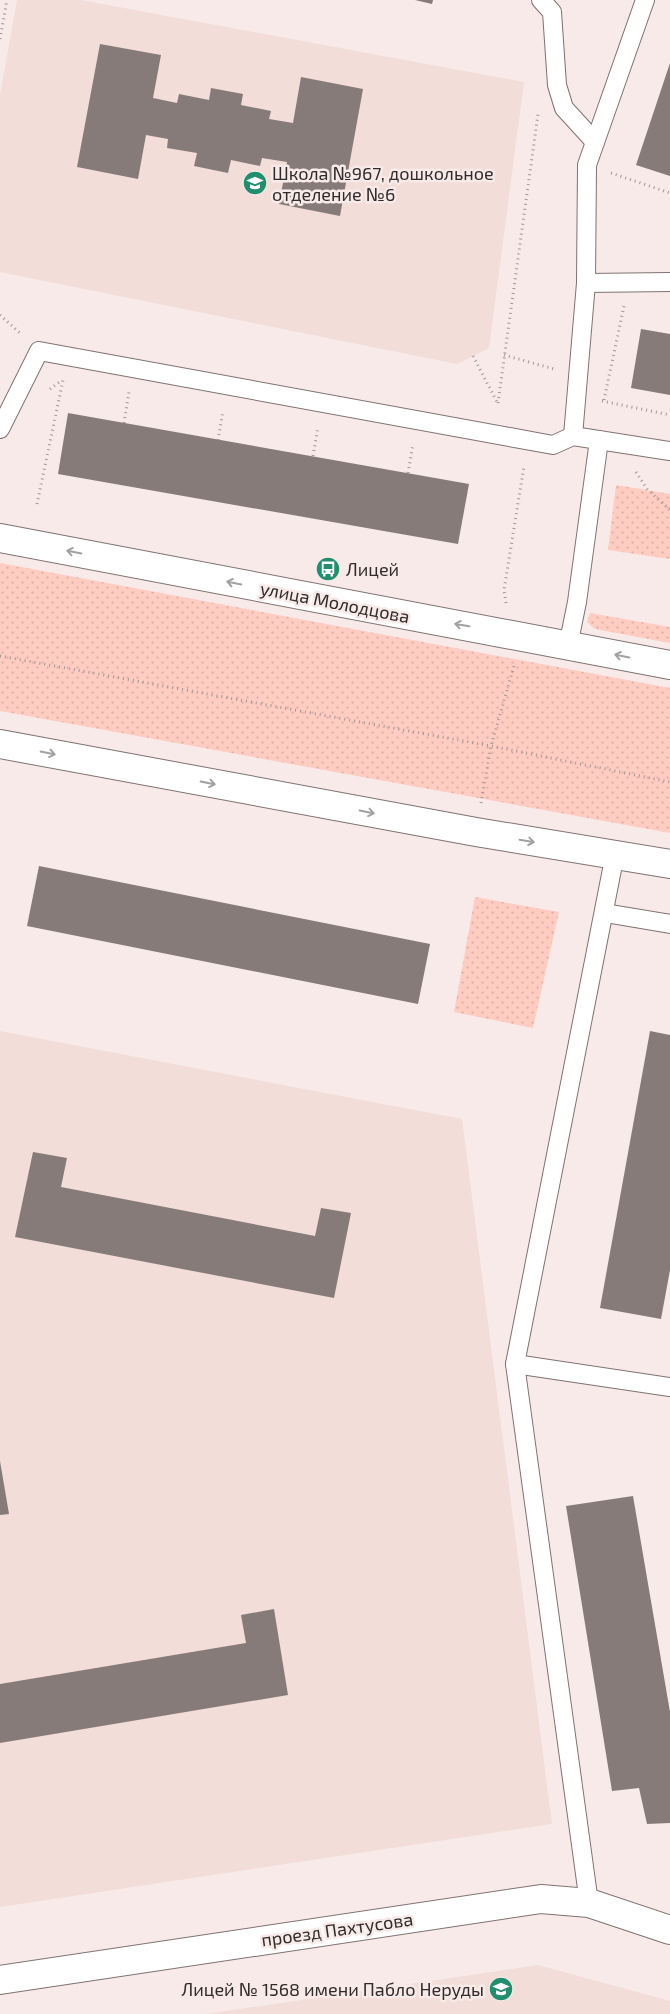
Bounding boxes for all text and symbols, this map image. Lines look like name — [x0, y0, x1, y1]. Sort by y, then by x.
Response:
place label: Школа №967, дошкольное отделение №6 — [272, 162, 494, 205]
school or university icon: Школа №967, дошкольное отделение №6 — [242, 170, 268, 196]
one-way arrow — [67, 547, 83, 557]
bus stop icon: Лицей — [315, 556, 341, 582]
place label: Лицей — [346, 558, 399, 580]
one-way arrow — [226, 577, 242, 587]
street label: улица Молодцова — [258, 577, 412, 627]
one-way arrow — [455, 620, 471, 630]
one-way arrow — [615, 651, 631, 660]
one-way arrow — [40, 749, 56, 758]
one-way arrow — [199, 778, 215, 788]
one-way arrow — [359, 808, 375, 818]
one-way arrow — [519, 836, 535, 846]
street label: проезд Пахтусова — [260, 1907, 414, 1951]
school or university icon: Лицей № 1568 имени Пабло Неруды — [488, 1976, 514, 2002]
place label: Лицей № 1568 имени Пабло Неруды — [181, 1978, 484, 2000]

